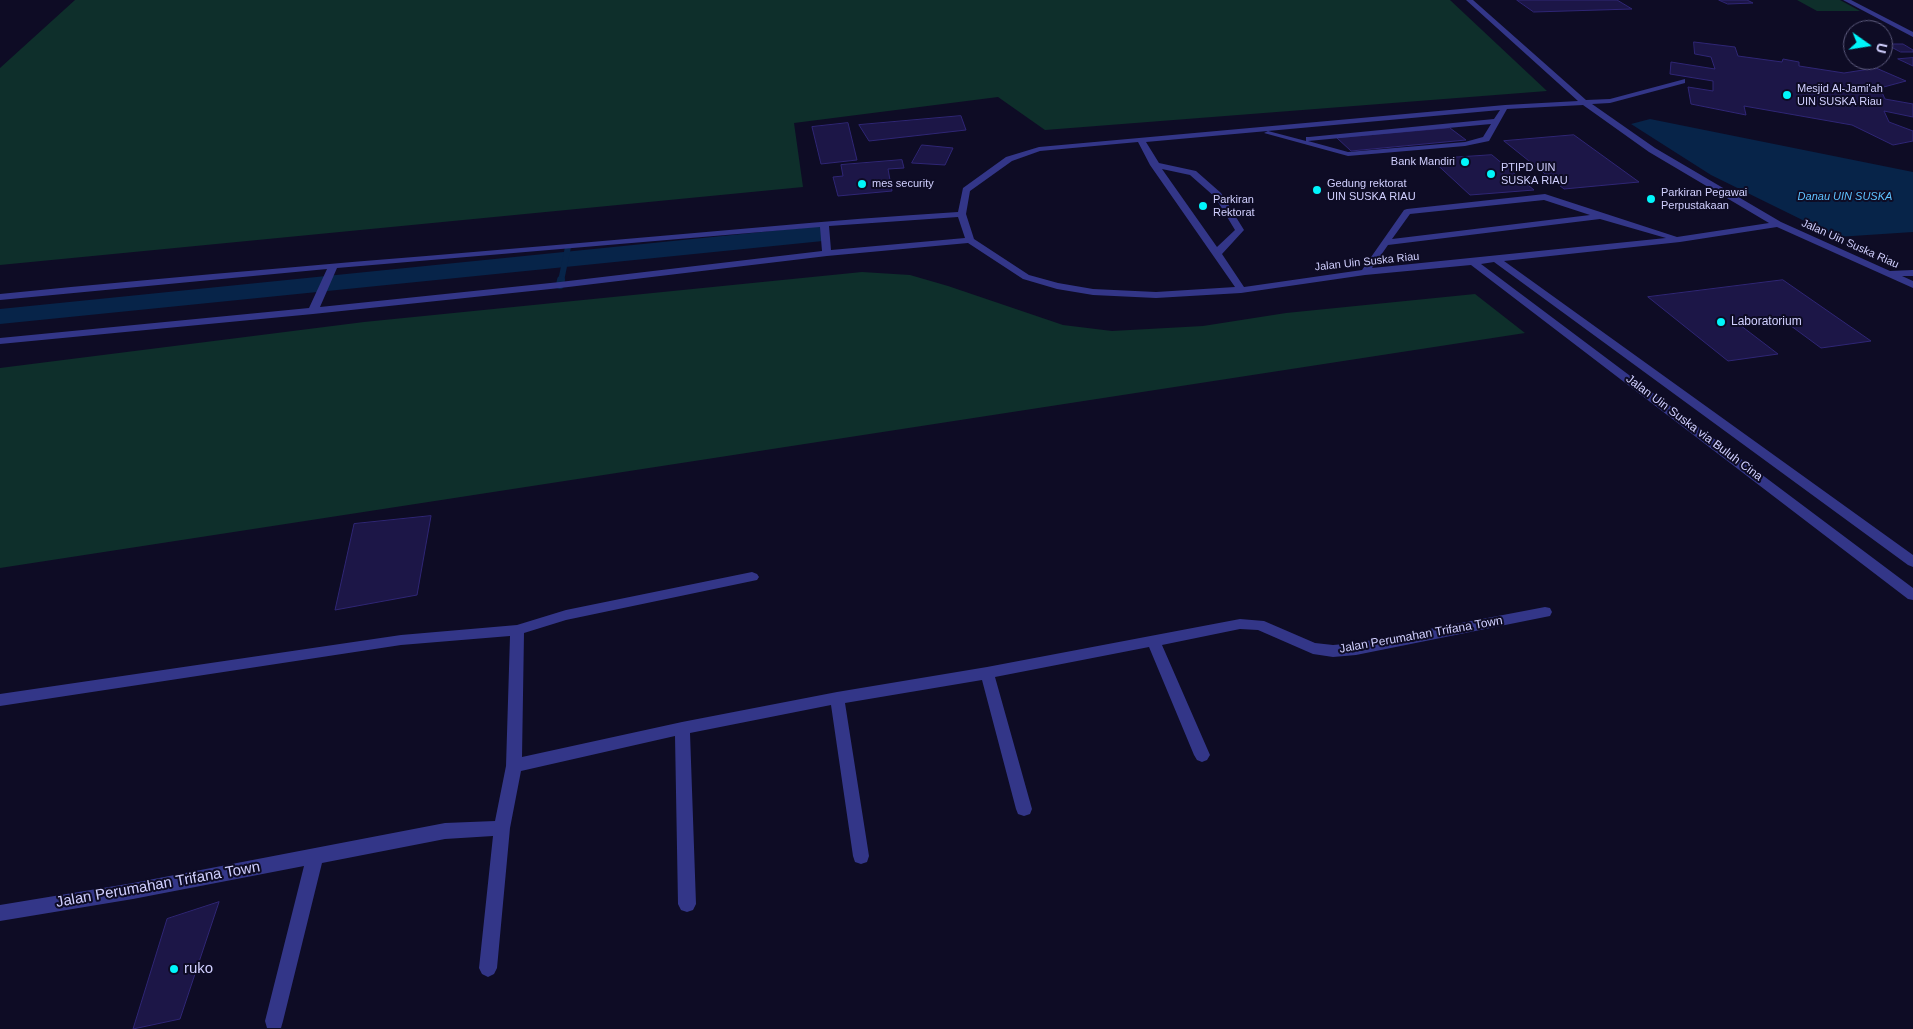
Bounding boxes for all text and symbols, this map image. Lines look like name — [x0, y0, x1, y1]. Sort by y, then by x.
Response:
north arrow — [1843, 20, 1893, 70]
text: U — [1873, 41, 1891, 55]
place label: Mesjid Al-Jami'ah UIN SUSKA Riau — [1797, 82, 1883, 108]
marker: Mesjid Al-Jami'ah UIN SUSKA Riau — [1781, 89, 1793, 101]
place label: Bank Mandiri — [1391, 155, 1455, 169]
marker: Bank Mandiri — [1459, 156, 1471, 168]
place label: PTIPD UIN SUSKA RIAU — [1501, 161, 1568, 187]
marker: PTIPD UIN SUSKA RIAU — [1485, 168, 1497, 180]
place label: mes security — [872, 177, 934, 191]
place label: Gedung rektorat UIN SUSKA RIAU — [1327, 177, 1416, 203]
marker: mes security — [856, 178, 868, 190]
marker: Gedung rektorat UIN SUSKA RIAU — [1311, 184, 1323, 196]
place label: Parkiran Pegawai Perpustakaan — [1661, 186, 1747, 212]
water label: Danau UIN SUSKA — [1798, 190, 1892, 204]
place label: Parkiran Rektorat — [1213, 193, 1255, 219]
marker: Parkiran Pegawai Perpustakaan — [1645, 193, 1657, 205]
marker: Parkiran Rektorat — [1197, 200, 1209, 212]
street label: Jalan Uin Suska Riau — [1799, 217, 1901, 271]
street label: Jalan Uin Suska Riau — [1314, 250, 1420, 274]
place label: Laboratorium — [1731, 315, 1802, 329]
marker: Laboratorium — [1715, 316, 1727, 328]
street label: Jalan Uin Suska via Buluh Cina — [1623, 372, 1765, 484]
street label: Jalan Perumahan Trifana Town — [1338, 614, 1504, 656]
street label: Jalan Perumahan Trifana Town — [54, 858, 262, 912]
place label: ruko — [184, 960, 213, 978]
marker: ruko — [168, 963, 180, 975]

